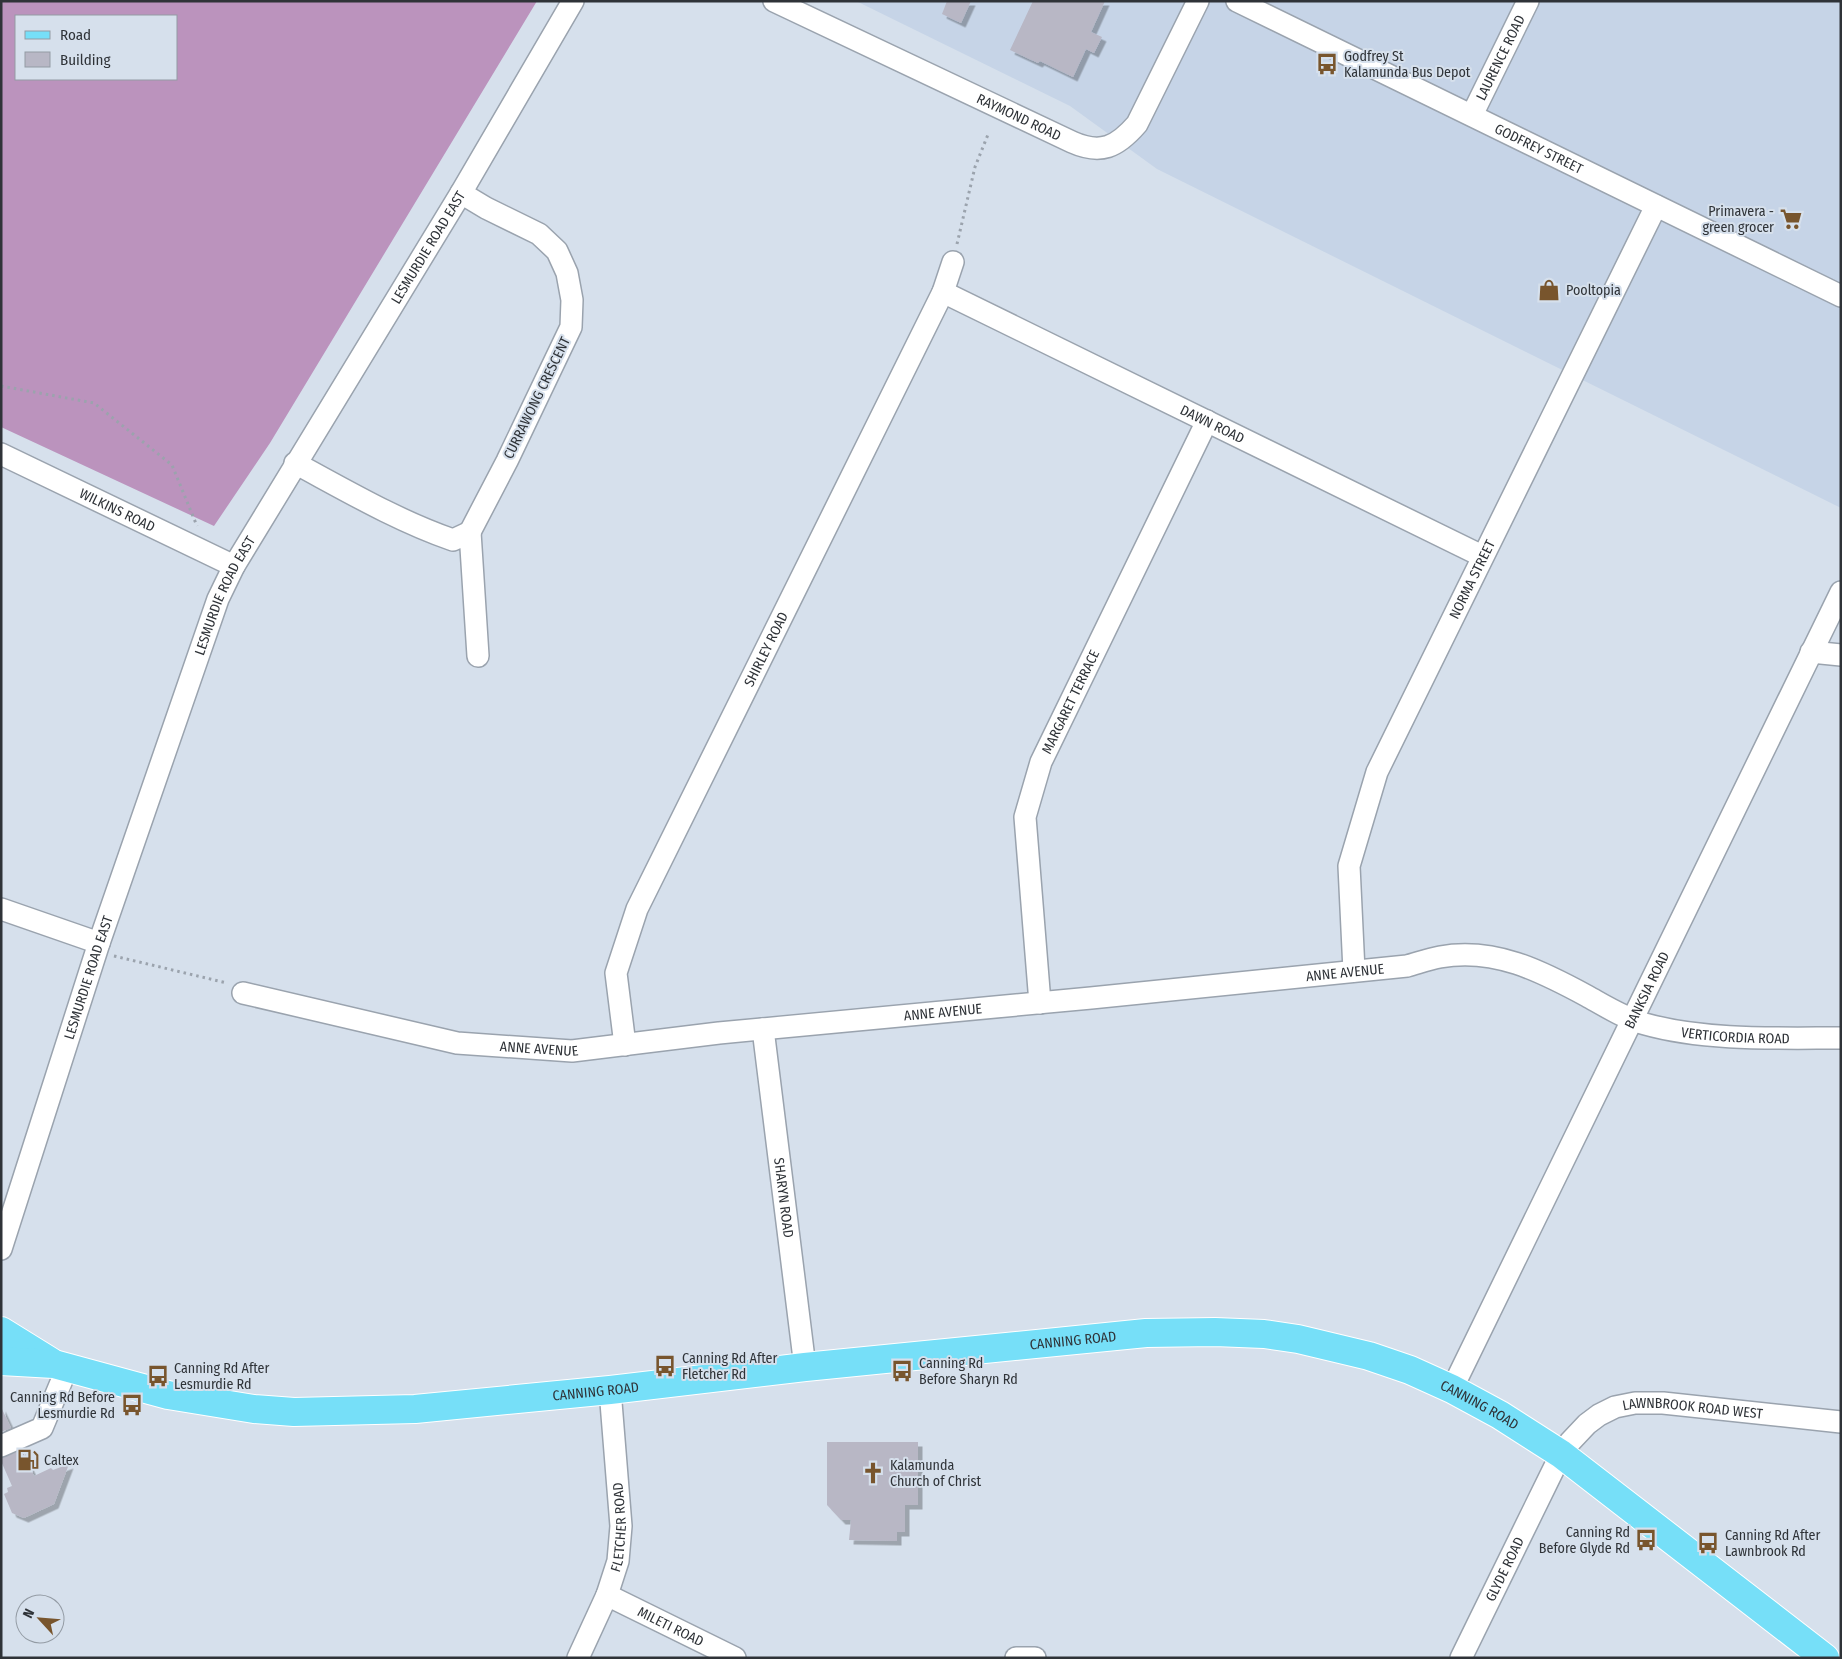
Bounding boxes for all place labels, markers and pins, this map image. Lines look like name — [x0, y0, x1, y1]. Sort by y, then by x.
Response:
place label: Godfrey St Kalamunda Bus Depot — [1344, 48, 1471, 81]
bus stop icon: Godfrey St Kalamunda Bus Depot — [1314, 51, 1340, 77]
place label: Primavera - green grocer — [1702, 203, 1774, 236]
supermarket icon: Primavera - green grocer — [1778, 206, 1804, 232]
shop icon: Pooltopia — [1536, 277, 1562, 303]
place label: Pooltopia — [1566, 282, 1621, 299]
place label: Canning Rd After Fletcher Rd — [682, 1350, 778, 1383]
bus stop icon: Canning Rd After Fletcher Rd — [652, 1353, 678, 1379]
place label: Canning Rd Before Sharyn Rd — [919, 1355, 1018, 1388]
bus stop icon: Canning Rd Before Sharyn Rd — [889, 1358, 915, 1384]
place label: Canning Rd After Lesmurdie Rd — [174, 1360, 270, 1393]
bus stop icon: Canning Rd After Lesmurdie Rd — [145, 1363, 171, 1389]
place label: Canning Rd Before Lesmurdie Rd — [10, 1389, 115, 1422]
bus stop icon: Canning Rd Before Lesmurdie Rd — [119, 1392, 145, 1418]
fuel station icon: Caltex — [15, 1447, 41, 1473]
place label: Caltex — [44, 1452, 80, 1469]
place label: Kalamunda Church of Christ — [890, 1457, 982, 1490]
church icon: Kalamunda Church of Christ — [860, 1460, 886, 1486]
place label: Canning Rd Before Glyde Rd — [1539, 1524, 1630, 1557]
bus stop icon: Canning Rd Before Glyde Rd — [1633, 1527, 1659, 1553]
place label: Canning Rd After Lawnbrook Rd — [1725, 1527, 1821, 1560]
bus stop icon: Canning Rd After Lawnbrook Rd — [1695, 1530, 1721, 1556]

